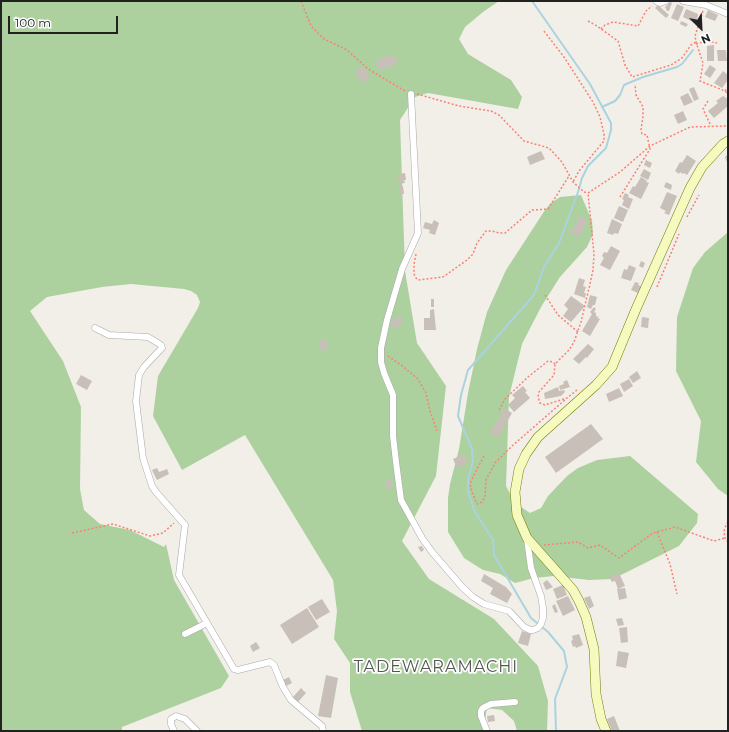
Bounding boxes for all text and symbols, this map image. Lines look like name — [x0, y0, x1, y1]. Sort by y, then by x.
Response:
scale bar — [10, 8, 120, 34]
north arrow — [681, 8, 721, 48]
text: 100 m — [15, 15, 51, 30]
text: N — [699, 31, 713, 47]
district label: TADEWARAMACHI — [354, 657, 518, 677]

